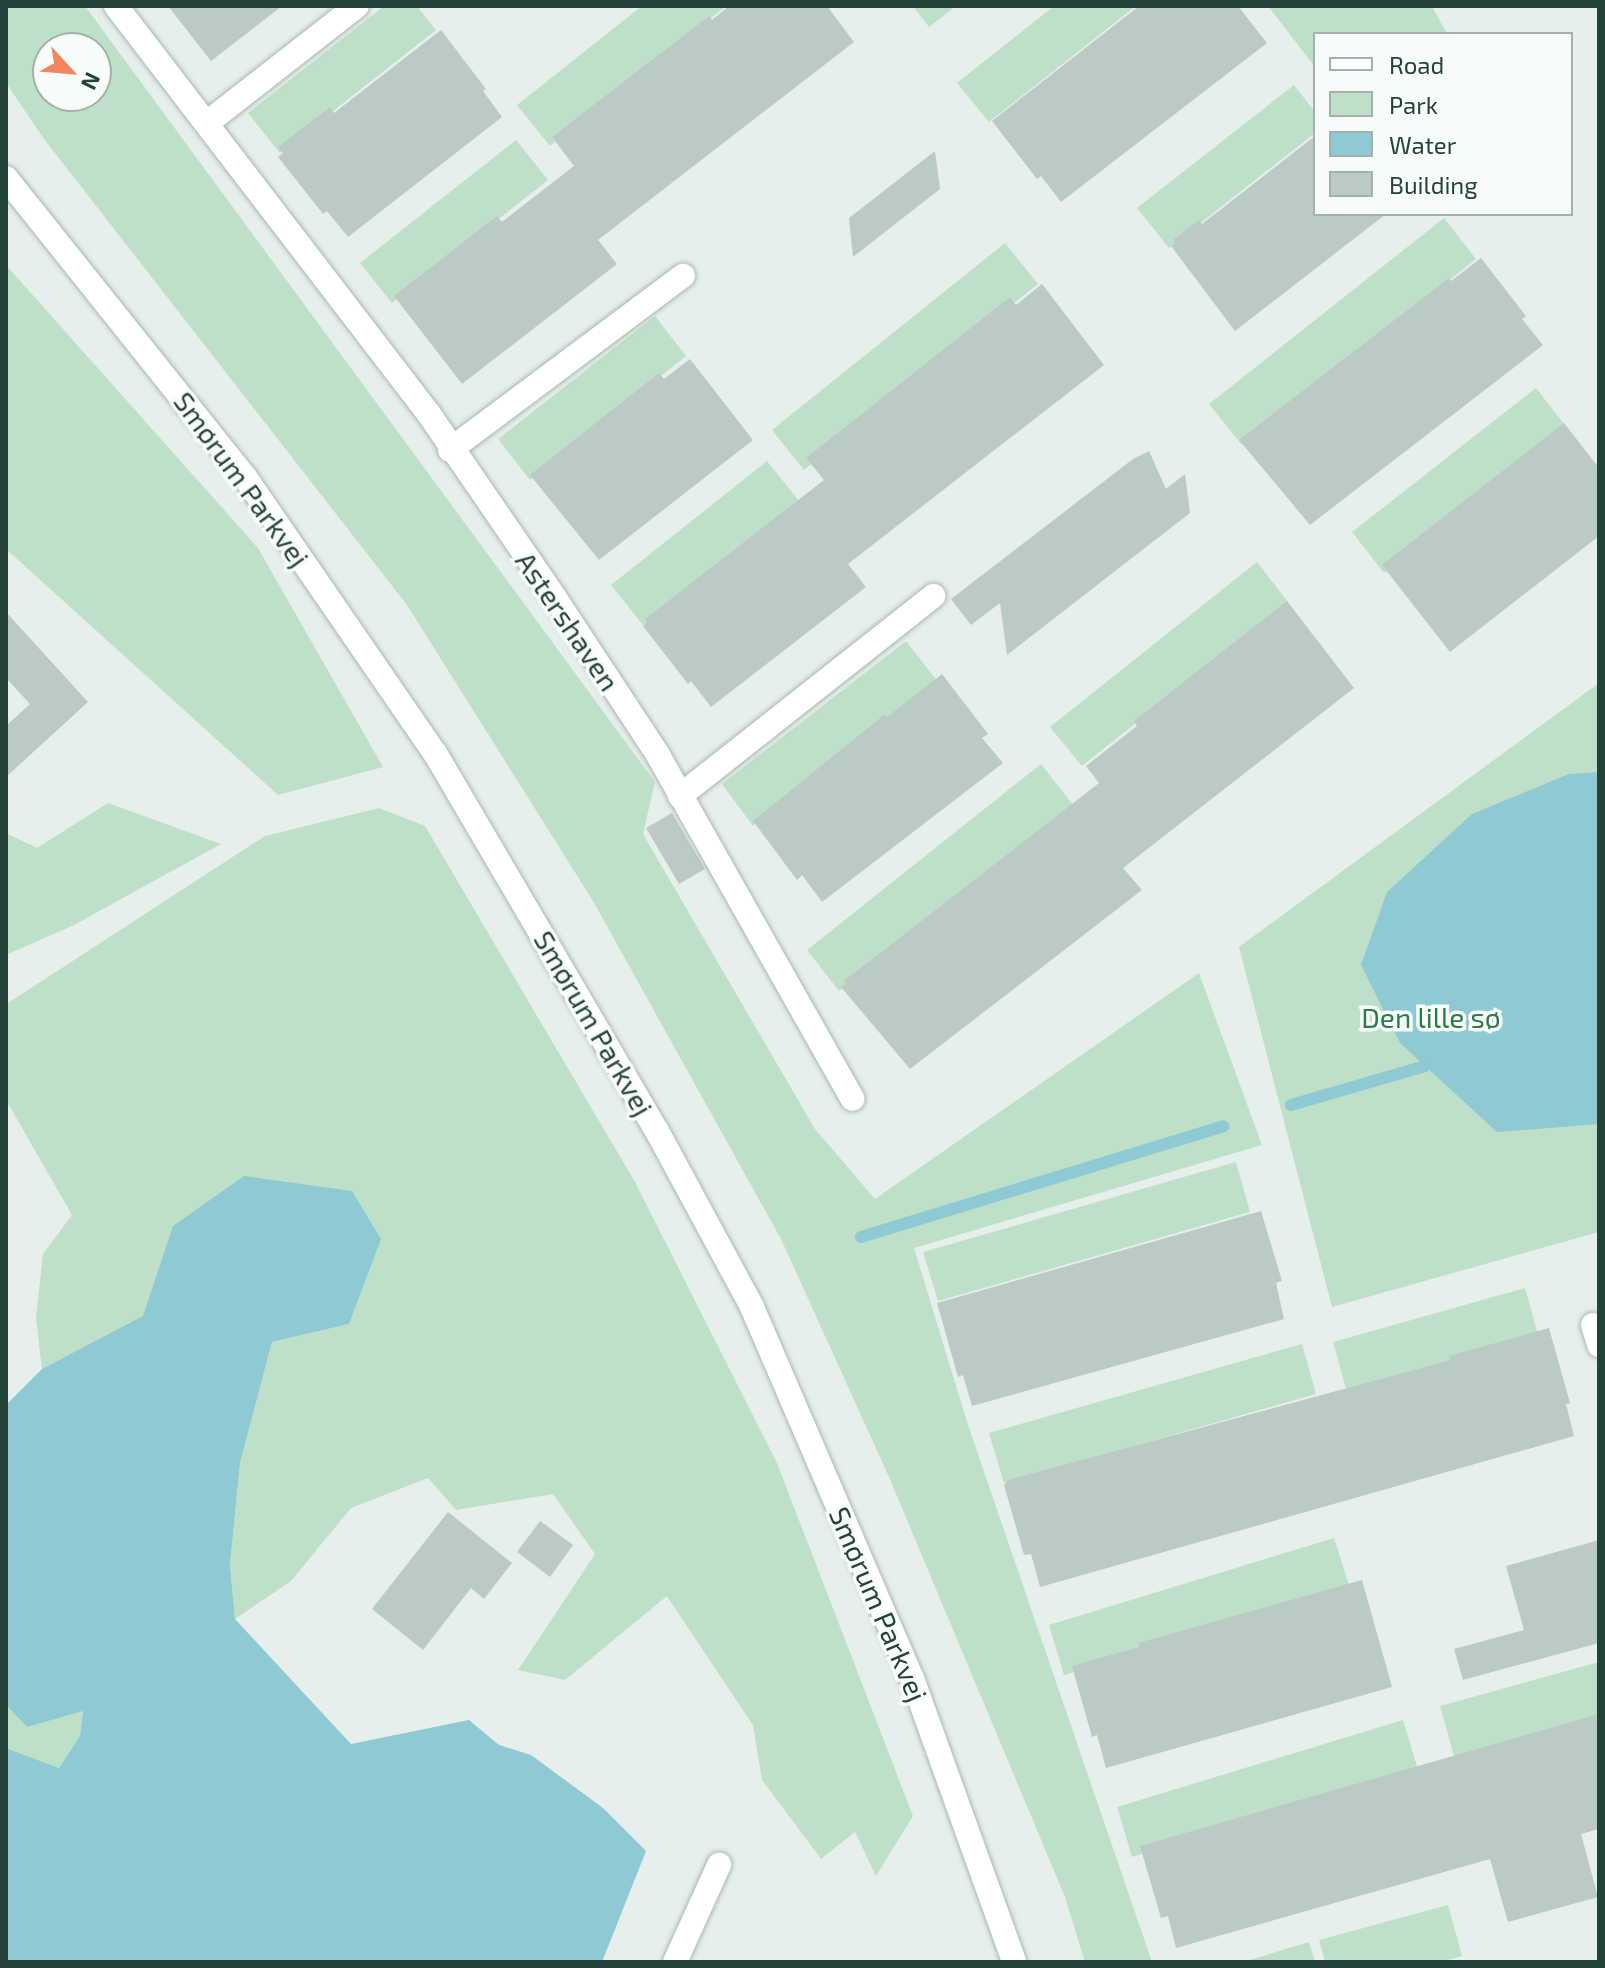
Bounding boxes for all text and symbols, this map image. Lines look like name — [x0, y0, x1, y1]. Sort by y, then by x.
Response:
north arrow — [32, 32, 112, 112]
legend — [1313, 32, 1573, 216]
text: Road — [1389, 50, 1444, 79]
text: N — [77, 69, 107, 94]
text: Park — [1389, 90, 1438, 119]
text: Water — [1389, 130, 1456, 159]
text: Building — [1389, 170, 1478, 199]
street label: Smørum Parkvej — [167, 385, 317, 573]
street label: Astershaven — [509, 545, 627, 697]
street label: Smørum Parkvej — [527, 925, 661, 1121]
park label: Den lille sø — [1361, 1000, 1501, 1034]
street label: Smørum Parkvej — [823, 1502, 935, 1706]

